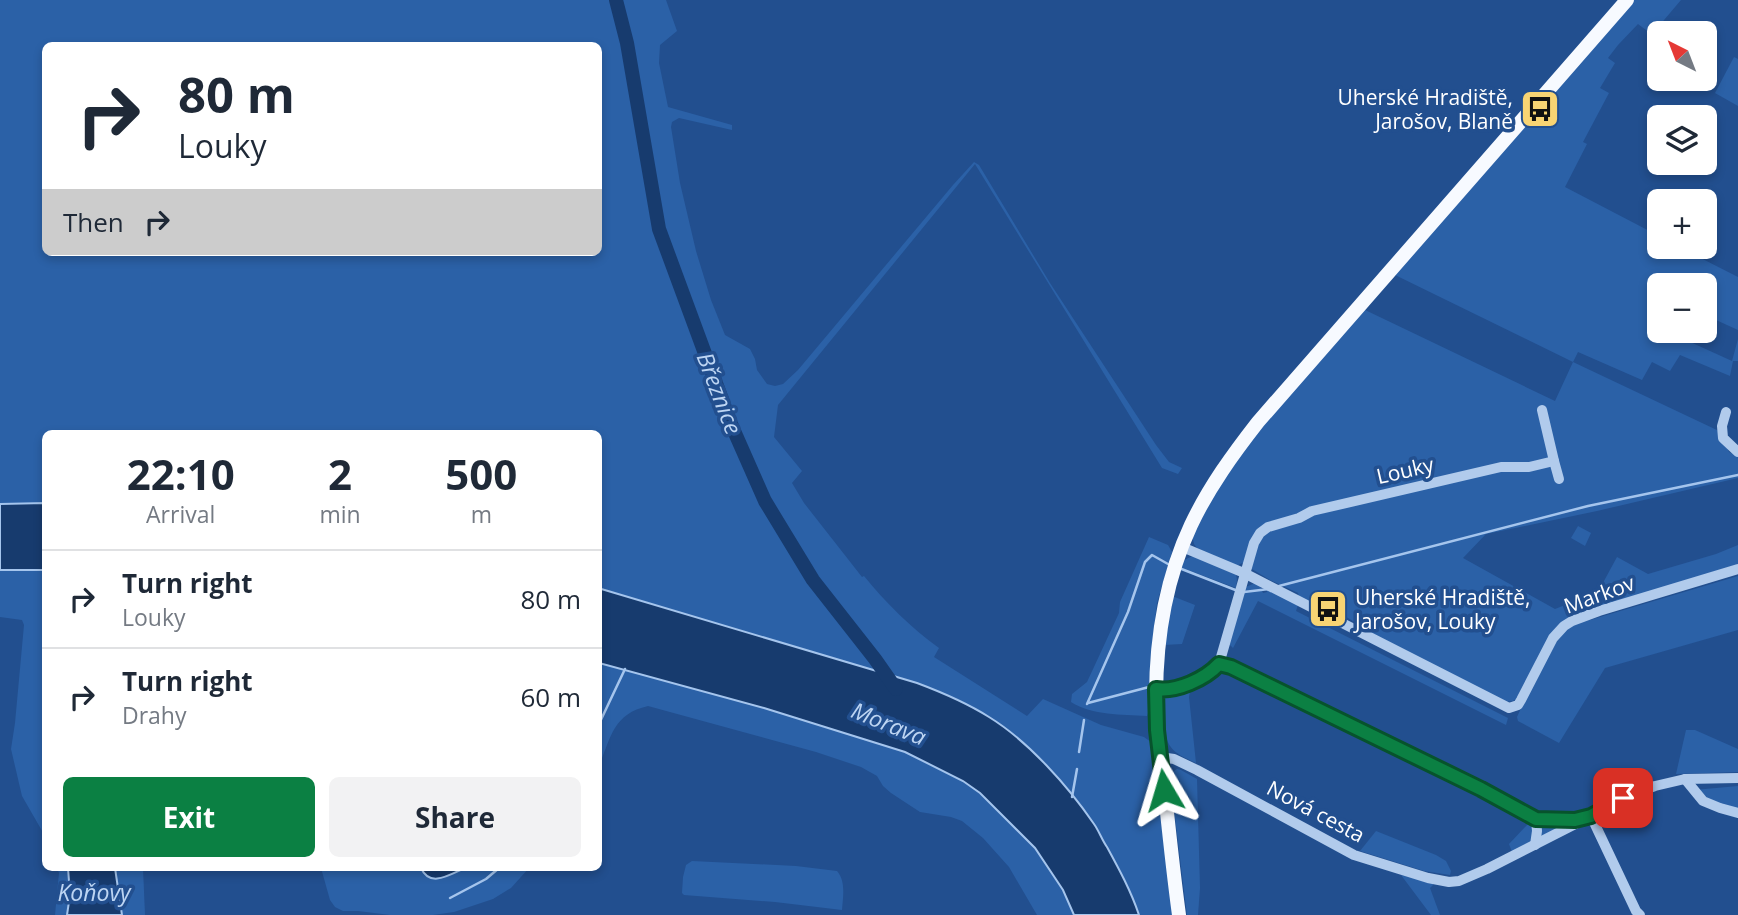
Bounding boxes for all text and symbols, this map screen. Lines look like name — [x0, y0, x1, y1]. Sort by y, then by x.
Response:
north arrow — [1647, 21, 1717, 91]
map controls — [1647, 21, 1717, 343]
text: 80 m — [178, 61, 295, 127]
icon: right — [63, 70, 154, 161]
place label: Uherské Hradiště, Jarošov, Blaně — [1338, 83, 1513, 135]
bus stop icon: Uherské Hradiště, Jarošov, Blaně — [1519, 88, 1561, 130]
button: layers — [1647, 105, 1717, 175]
text: Louky — [178, 124, 266, 167]
button: + — [1647, 189, 1717, 259]
icon: right — [138, 203, 176, 241]
text: Then — [63, 204, 124, 240]
button: − — [1647, 273, 1717, 343]
water label: Březnice — [690, 347, 750, 439]
text: 22:10 — [127, 445, 235, 502]
text: 2 — [328, 445, 352, 502]
text: 500 — [445, 445, 517, 502]
street label: Louky — [1374, 450, 1437, 490]
text: Arrival — [146, 498, 215, 530]
text: min — [319, 498, 361, 530]
text: m — [471, 498, 492, 530]
text: Turn right — [122, 565, 253, 601]
street label: Markov — [1560, 568, 1639, 620]
icon: right — [63, 580, 101, 618]
text: 80 m — [520, 581, 581, 617]
place label: Uherské Hradiště, Jarošov, Louky — [1353, 583, 1530, 635]
bus stop icon: Uherské Hradiště, Jarošov, Louky — [1307, 588, 1349, 630]
text: Louky — [122, 601, 186, 633]
text: Turn right — [122, 663, 253, 699]
icon: right — [63, 678, 101, 716]
text: 60 m — [520, 679, 581, 715]
water label: Morava — [847, 694, 931, 752]
text: Drahy — [122, 699, 187, 731]
position arrow — [1127, 753, 1201, 827]
pin — [1593, 768, 1653, 828]
street label: Nová cesta — [1262, 774, 1370, 848]
button: Exit — [63, 777, 315, 857]
button: Share — [329, 777, 581, 857]
icon: arrive — [1604, 779, 1642, 817]
water label: Koňovy — [57, 876, 132, 908]

